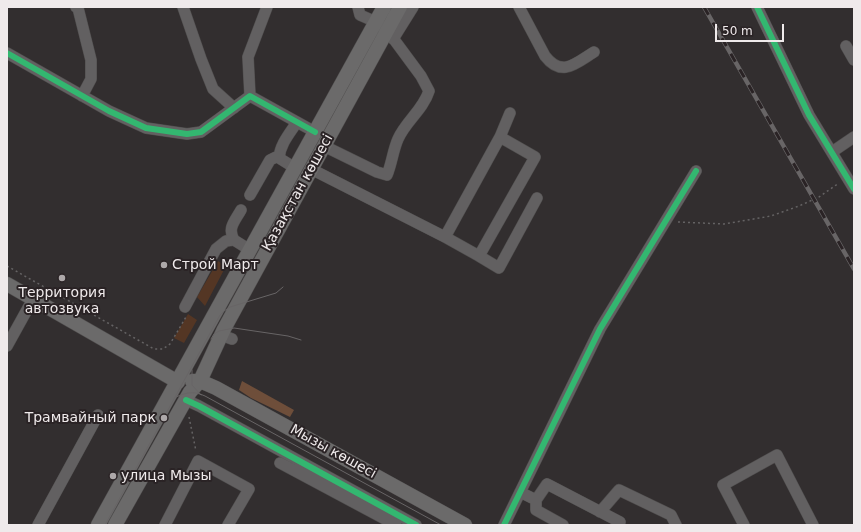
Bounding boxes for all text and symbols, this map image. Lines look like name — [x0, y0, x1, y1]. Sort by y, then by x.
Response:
scale bar — [717, 16, 786, 42]
text: 50 m — [722, 24, 753, 38]
street label: Қазақстан көшесі — [259, 132, 337, 254]
place label: Строй Март — [172, 257, 259, 273]
marker: Строй Март — [159, 260, 169, 270]
marker: Территория автозвука — [57, 273, 67, 283]
place label: Территория автозвука — [18, 285, 106, 318]
place label: Трамвайный парк — [25, 410, 156, 426]
marker: Трамвайный парк — [159, 413, 169, 423]
street label: Мызы көшесі — [287, 421, 379, 483]
place label: улица Мызы — [121, 468, 212, 484]
marker: улица Мызы — [108, 471, 118, 481]

